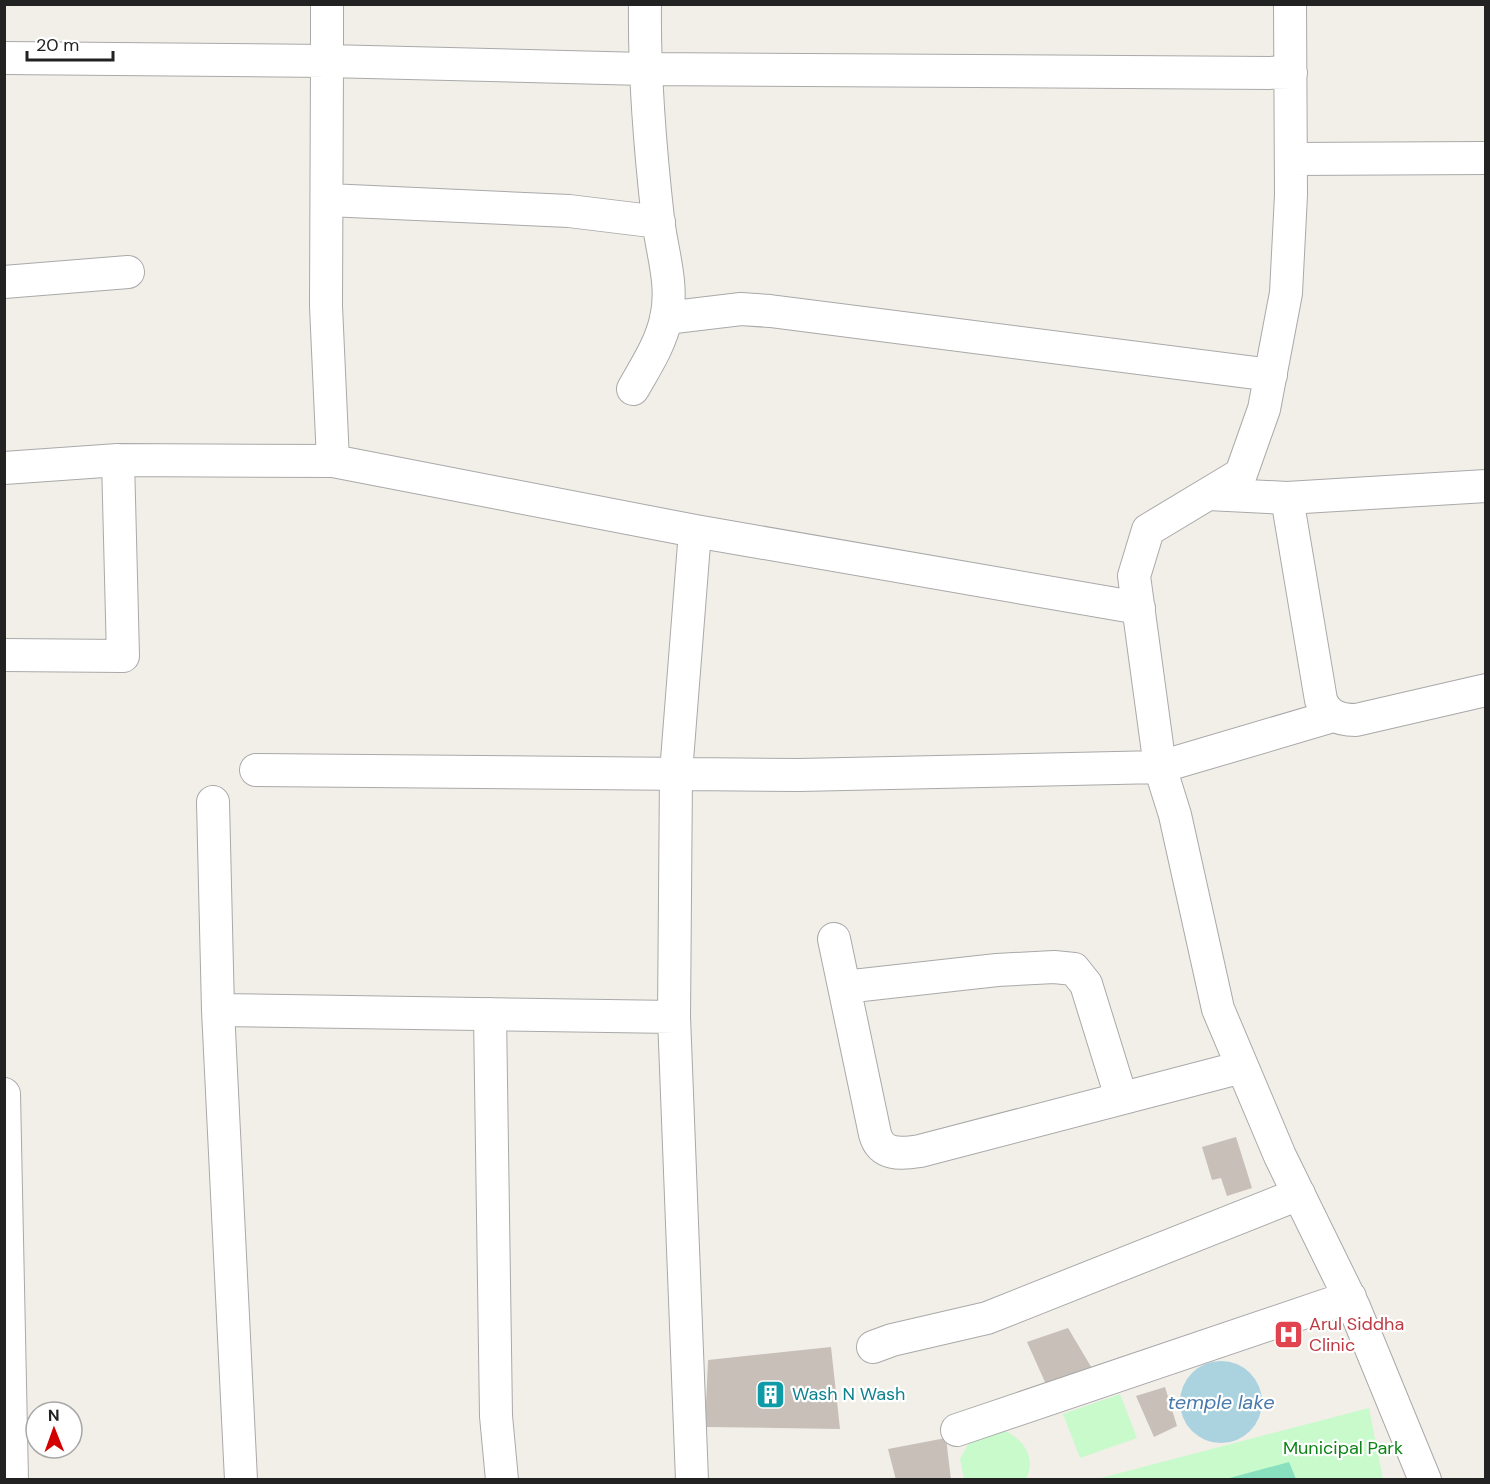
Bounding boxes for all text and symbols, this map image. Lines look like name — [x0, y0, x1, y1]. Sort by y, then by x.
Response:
scale bar — [27, 24, 112, 62]
text: 20 m — [36, 33, 79, 57]
place label: Arul Siddha Clinic — [1309, 1312, 1404, 1357]
hospital icon: Arul Siddha Clinic — [1272, 1318, 1304, 1350]
building icon: Wash N Wash — [755, 1378, 787, 1410]
place label: Wash N Wash — [792, 1382, 905, 1406]
water label: temple lake — [1167, 1389, 1275, 1415]
north arrow — [24, 1400, 84, 1460]
text: N — [48, 1405, 60, 1426]
park label: Municipal Park — [1283, 1436, 1403, 1460]

